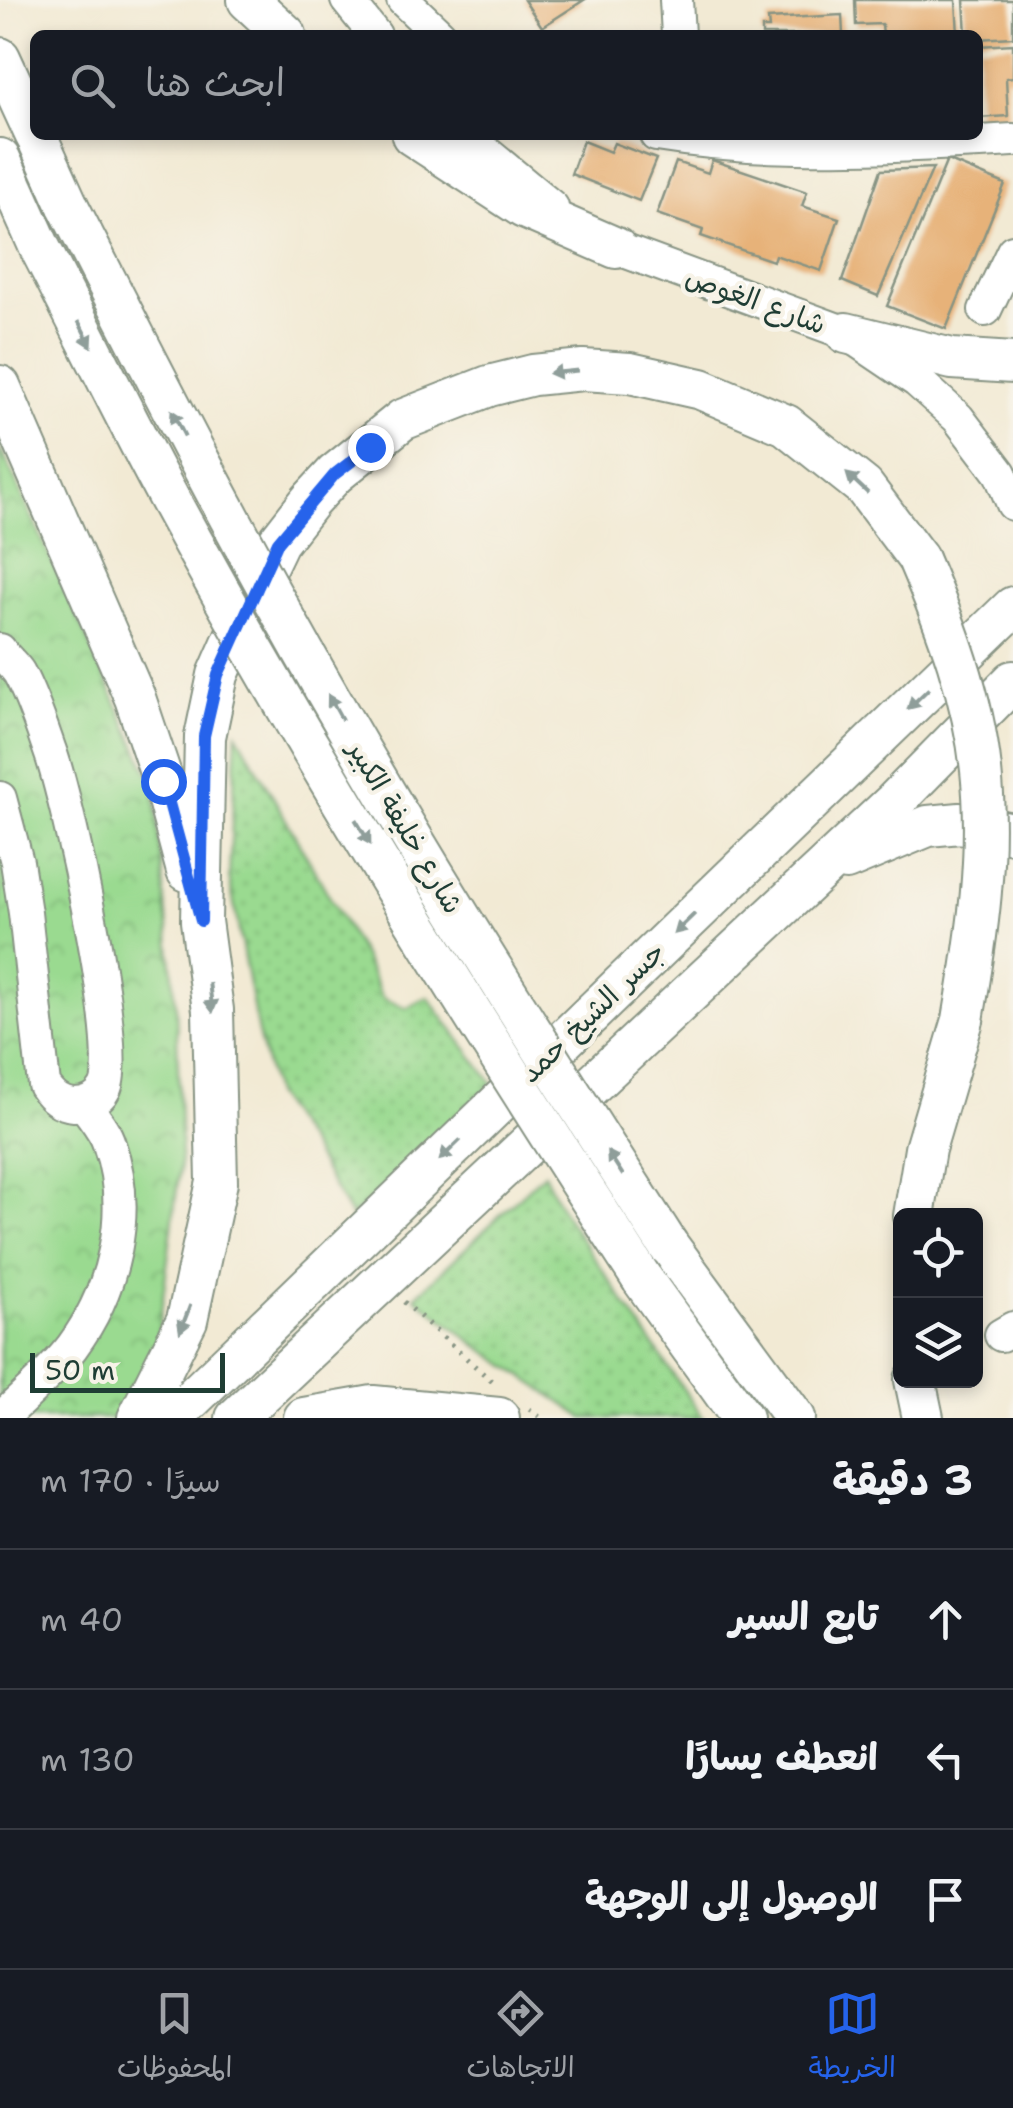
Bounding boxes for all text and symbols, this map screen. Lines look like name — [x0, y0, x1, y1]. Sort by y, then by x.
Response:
search box — [30, 30, 983, 140]
text: ابحث هنا — [145, 57, 285, 108]
icon: search — [65, 58, 120, 113]
street label: شارع الغوص — [680, 257, 831, 344]
one-way arrow — [76, 320, 93, 349]
one-way arrow — [546, 365, 578, 381]
one-way arrow — [170, 408, 187, 437]
route end — [348, 425, 394, 471]
one-way arrow — [845, 472, 869, 495]
one-way arrow — [906, 687, 930, 710]
one-way arrow — [327, 693, 344, 722]
street label: شارع خليفة الكبير — [338, 732, 473, 921]
route start — [141, 759, 187, 805]
one-way arrow — [354, 818, 371, 846]
one-way arrow — [672, 912, 696, 936]
street label: جسر الشيخ حمد — [511, 933, 673, 1091]
one-way arrow — [203, 983, 219, 1015]
one-way arrow — [438, 1138, 462, 1161]
one-way arrow — [607, 1149, 625, 1177]
map controls — [893, 1208, 983, 1388]
button: locate — [893, 1208, 983, 1298]
button: layers — [893, 1298, 983, 1388]
one-way arrow — [177, 1305, 193, 1335]
scale bar — [30, 1348, 225, 1392]
text: 50 m — [45, 1351, 115, 1389]
text: 3 دقيقة — [832, 1452, 973, 1508]
text: سيرًا · 170 m — [40, 1459, 221, 1502]
text: تابع السير — [730, 1591, 878, 1642]
icon: ahead — [918, 1592, 973, 1647]
text: 40 m — [40, 1598, 123, 1641]
text: انعطف يسارًا — [685, 1731, 878, 1782]
icon: left — [918, 1732, 973, 1787]
text: 130 m — [40, 1738, 135, 1781]
text: الوصول إلى الوجهة — [585, 1871, 878, 1922]
icon: arrive — [918, 1872, 973, 1927]
tab: المحفوظات — [117, 1986, 232, 2092]
tab: الاتجاهات — [466, 1986, 575, 2092]
tab: الخريطة — [809, 1986, 896, 2092]

